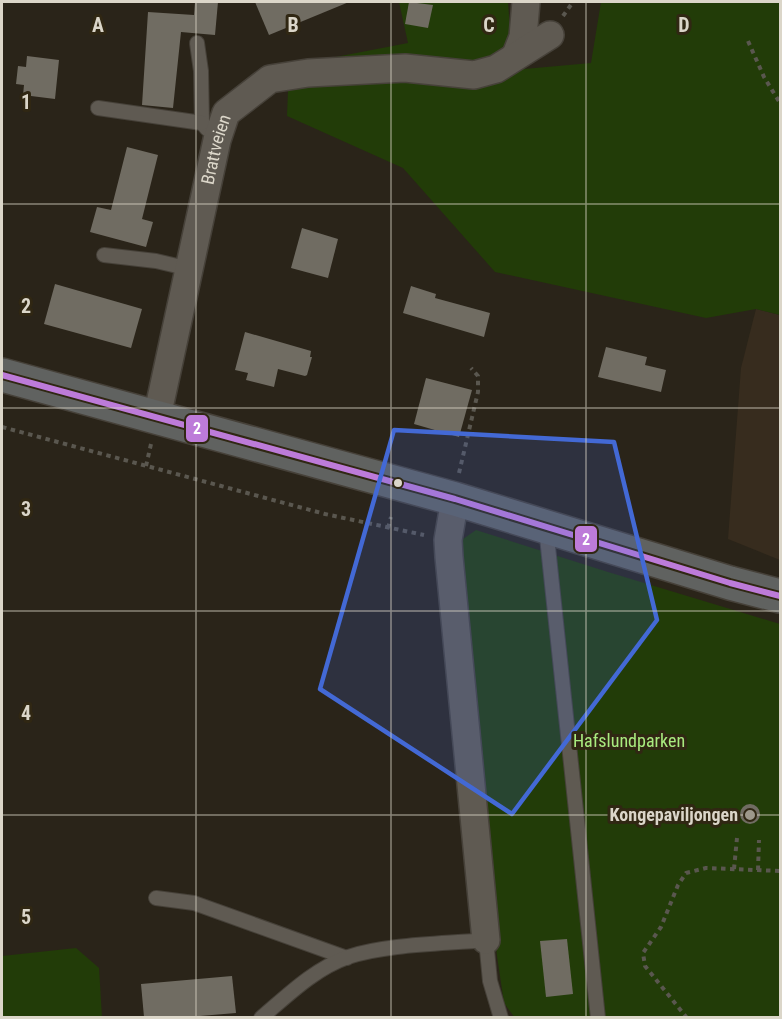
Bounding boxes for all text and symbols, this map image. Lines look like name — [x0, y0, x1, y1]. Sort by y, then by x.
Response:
text: A — [92, 13, 104, 37]
text: B — [287, 13, 299, 37]
text: C — [483, 13, 495, 37]
text: D — [678, 13, 690, 37]
text: 1 — [21, 90, 31, 114]
street label: Brattveien — [197, 112, 235, 186]
text: 2 — [21, 294, 31, 318]
line badge: 2 — [185, 414, 209, 443]
text: 2 — [193, 419, 201, 438]
unlabelled marker — [392, 477, 404, 489]
text: 3 — [21, 497, 31, 521]
line badge: 2 — [574, 525, 598, 553]
text: 2 — [582, 530, 590, 549]
text: 4 — [21, 701, 31, 725]
park label: Hafslundparken — [573, 730, 685, 751]
place label: Kongepaviljongen — [610, 804, 738, 825]
marker: Kongepaviljongen — [743, 808, 757, 822]
text: 5 — [21, 905, 31, 929]

